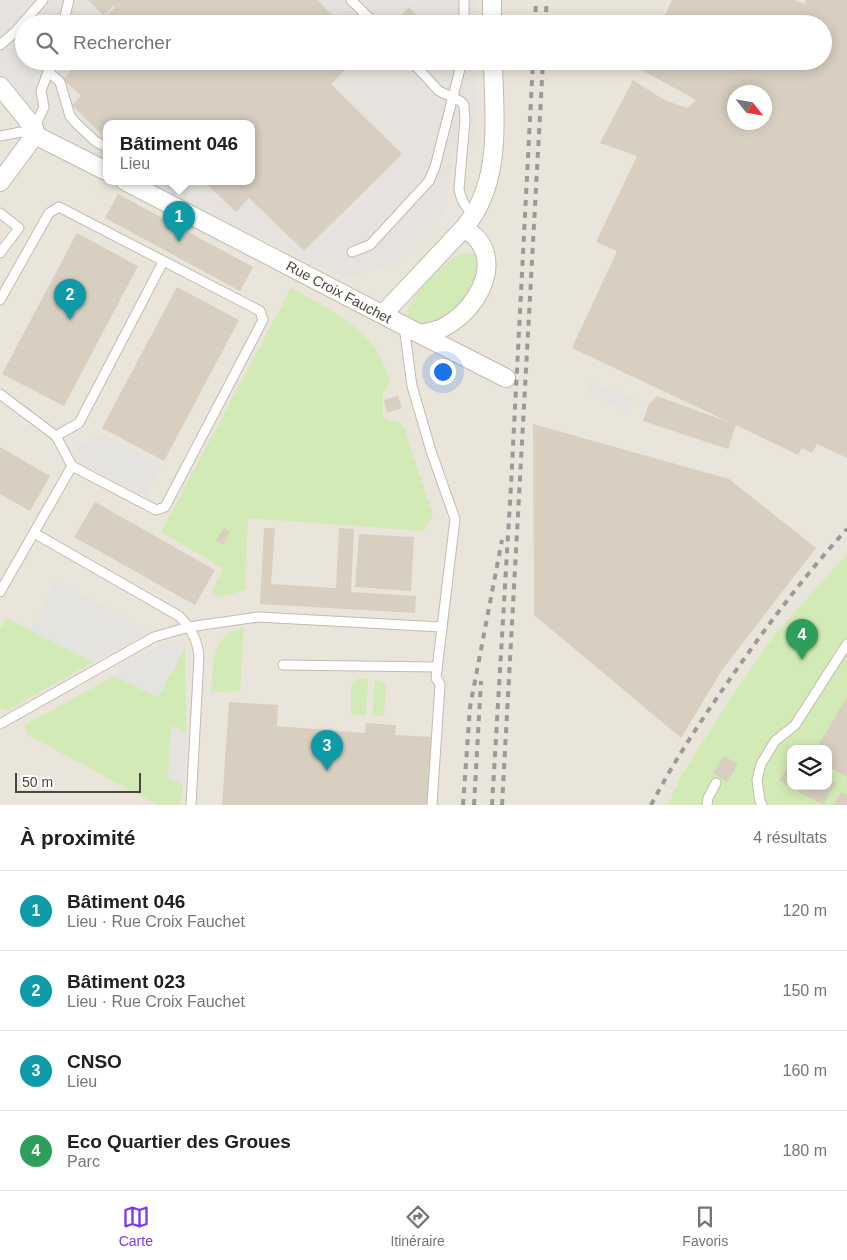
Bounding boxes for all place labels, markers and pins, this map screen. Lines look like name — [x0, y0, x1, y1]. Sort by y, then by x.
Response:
pin: 1 — [163, 201, 195, 242]
pin: 2 — [54, 279, 86, 320]
pin: 4 — [786, 619, 818, 660]
pin: 3 — [311, 730, 343, 771]

